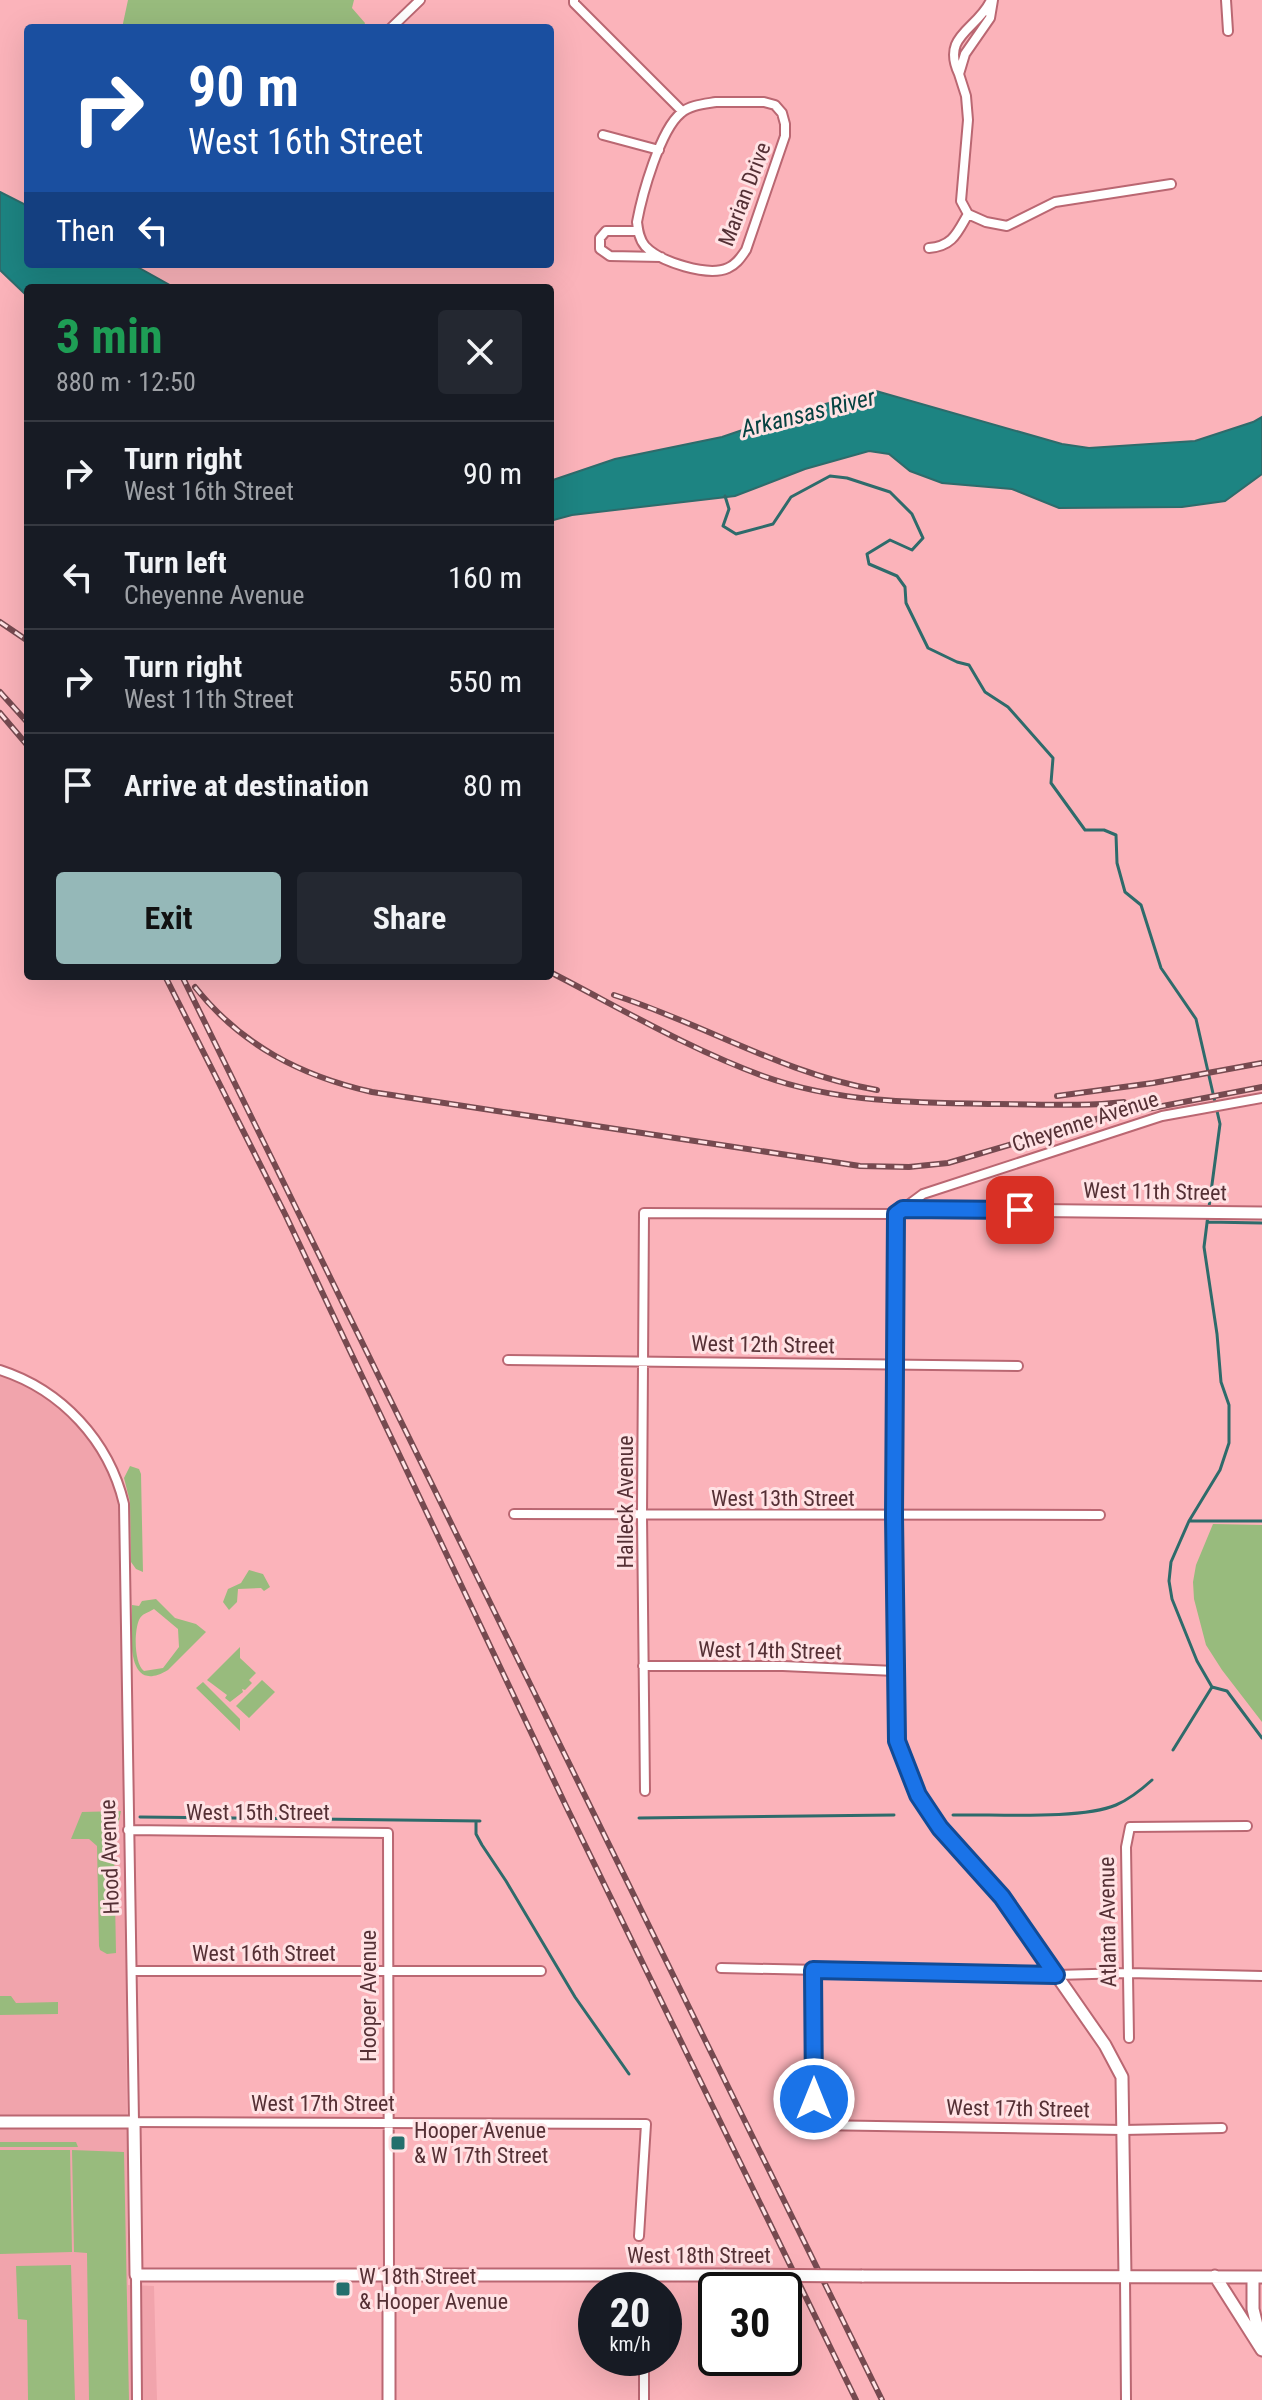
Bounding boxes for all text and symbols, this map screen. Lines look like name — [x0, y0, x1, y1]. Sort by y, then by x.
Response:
text: 90 m — [188, 54, 299, 120]
icon: right — [56, 56, 160, 160]
text: West 16th Street — [188, 121, 423, 163]
street label: Marian Drive — [713, 139, 776, 250]
icon: left — [131, 208, 175, 252]
text: Then — [56, 213, 115, 248]
text: 3 min — [56, 308, 163, 365]
button: close — [438, 310, 522, 394]
text: 880 m · 12:50 — [56, 367, 196, 397]
water label: Arkansas River — [737, 383, 879, 443]
text: Turn right — [124, 441, 242, 476]
icon: right — [56, 451, 100, 495]
text: 90 m — [463, 456, 522, 491]
text: West 16th Street — [124, 476, 294, 506]
text: Turn left — [124, 545, 227, 580]
icon: left — [56, 555, 100, 599]
text: 160 m — [448, 560, 522, 595]
text: Cheyenne Avenue — [124, 580, 304, 610]
text: Turn right — [124, 649, 242, 684]
icon: right — [56, 659, 100, 703]
text: 550 m — [448, 664, 522, 699]
text: West 11th Street — [124, 684, 294, 714]
icon: arrive — [56, 763, 100, 807]
text: Arrive at destination — [124, 768, 369, 803]
text: 80 m — [463, 768, 522, 803]
button: Exit — [56, 872, 281, 964]
button: Share — [297, 872, 522, 964]
street label: Cheyenne Avenue — [1009, 1086, 1162, 1157]
pin — [986, 1176, 1054, 1244]
street label: West 11th Street — [1083, 1178, 1227, 1205]
icon: arrive — [998, 1188, 1042, 1232]
street label: West 12th Street — [691, 1331, 835, 1358]
street label: Halleck Avenue — [613, 1435, 638, 1569]
street label: West 13th Street — [711, 1486, 855, 1511]
street label: West 14th Street — [698, 1637, 842, 1664]
street label: Hood Avenue — [95, 1799, 124, 1915]
street label: West 15th Street — [186, 1800, 330, 1825]
street label: Atlanta Avenue — [1094, 1856, 1121, 1988]
street label: Hooper Avenue — [356, 1930, 381, 2062]
street label: West 16th Street — [192, 1941, 336, 1966]
position arrow — [772, 2057, 856, 2141]
street label: West 17th Street — [251, 2091, 395, 2116]
street label: West 17th Street — [946, 2095, 1090, 2122]
place label: Hooper Avenue & W 17th Street — [414, 2118, 548, 2168]
marker: Hooper Avenue & W 17th Street — [389, 2134, 407, 2152]
street label: West 18th Street — [627, 2243, 771, 2268]
place label: W 18th Street & Hooper Avenue — [359, 2264, 508, 2314]
speed limit sign: 30 — [698, 2272, 802, 2376]
marker: W 18th Street & Hooper Avenue — [334, 2280, 352, 2298]
text: 20 — [610, 2290, 650, 2337]
text: km/h — [609, 2332, 651, 2356]

